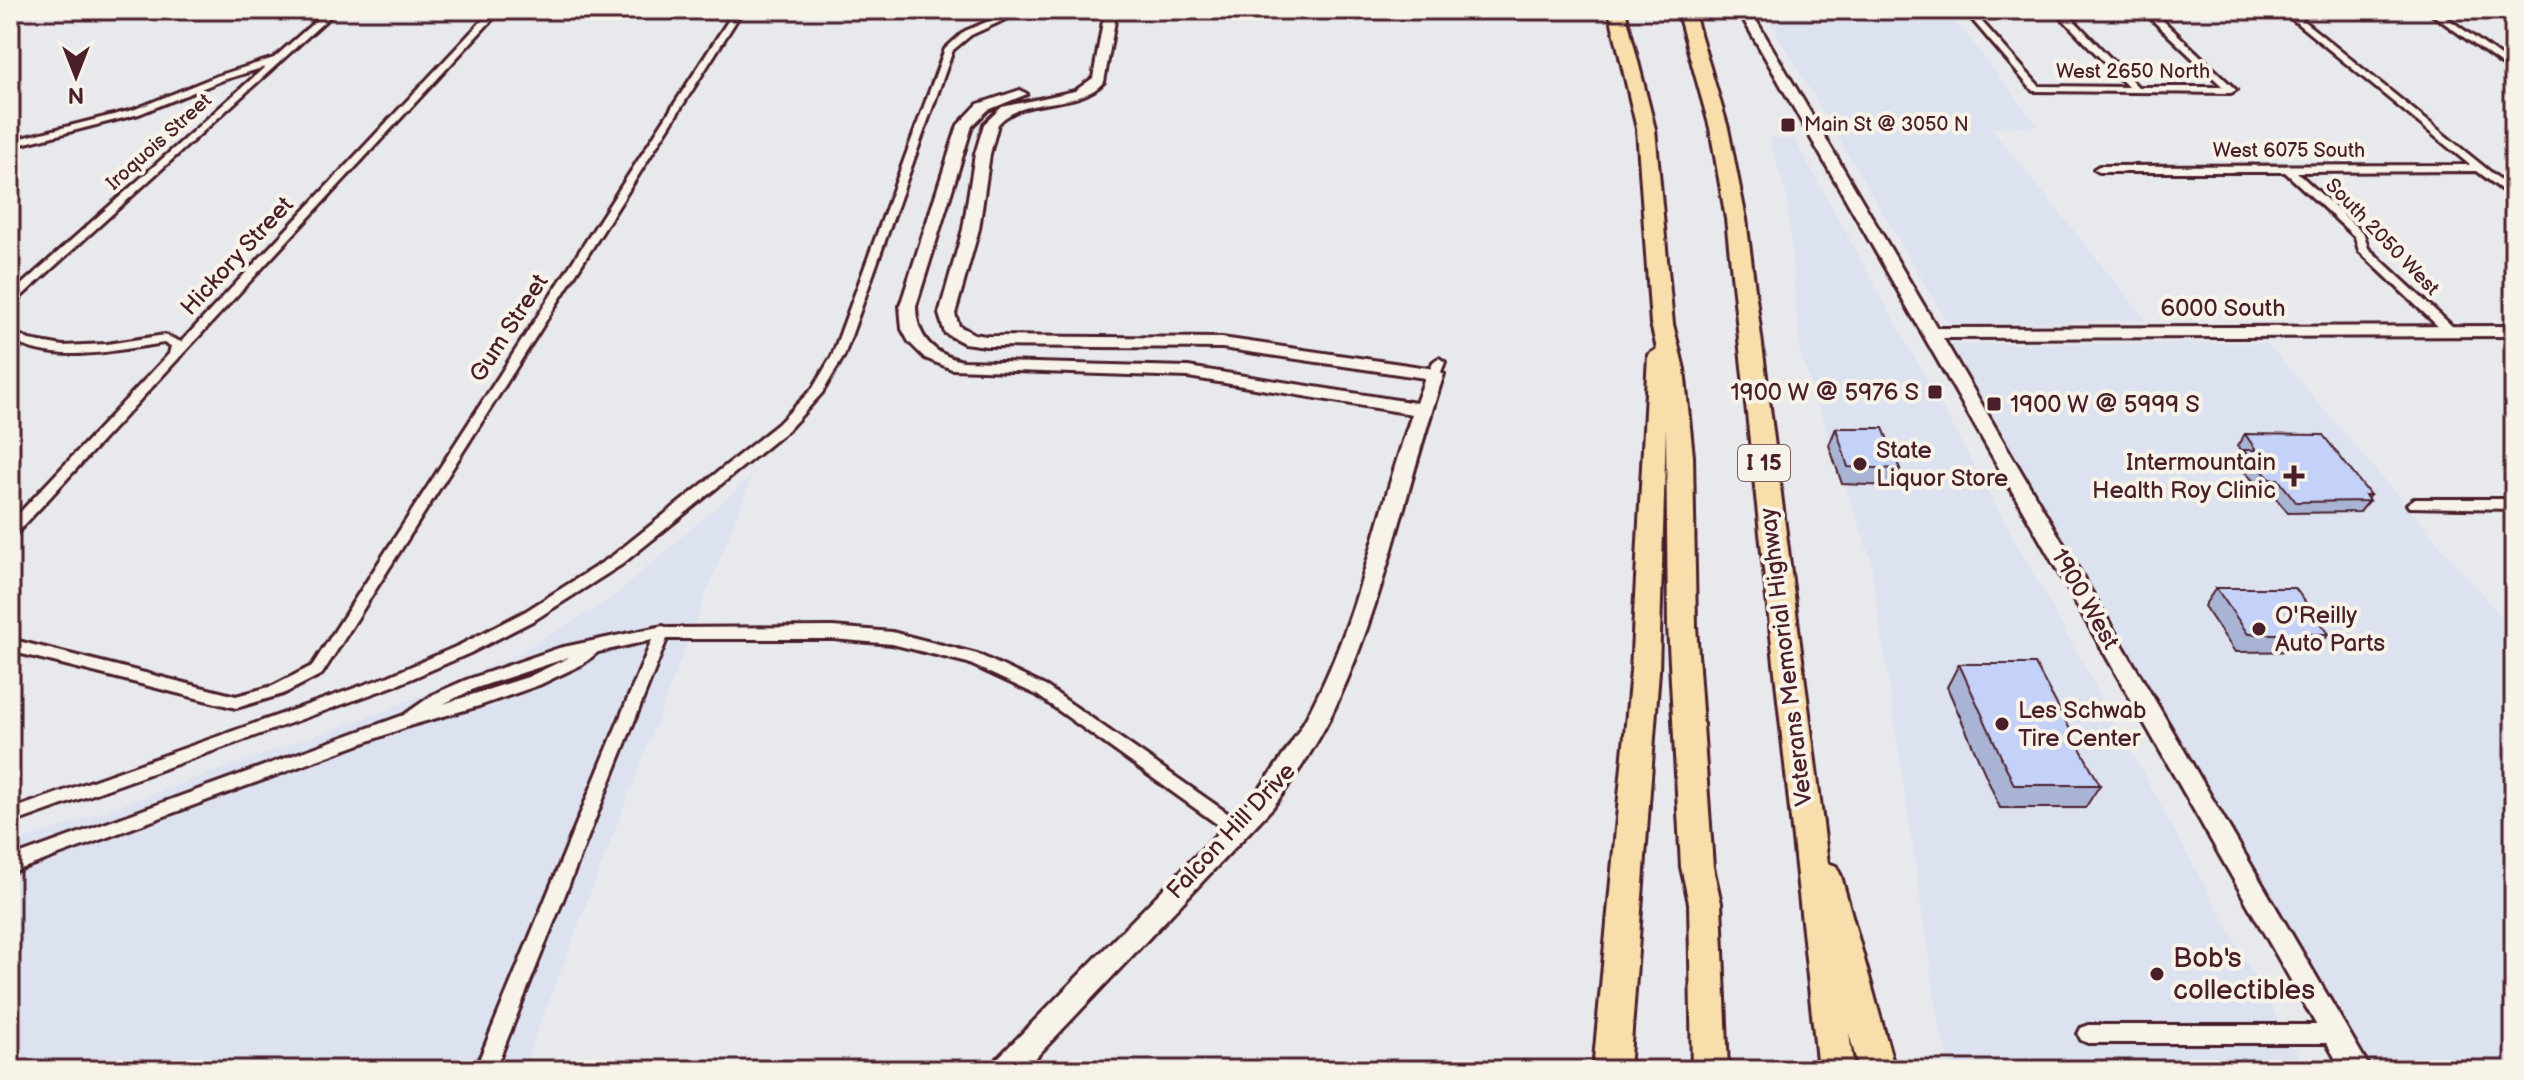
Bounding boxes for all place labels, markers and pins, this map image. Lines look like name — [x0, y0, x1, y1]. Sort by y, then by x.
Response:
place label: Main St @ 3050 N — [1804, 113, 1969, 137]
marker: Main St @ 3050 N — [1779, 116, 1797, 134]
place label: 1900 W @ 5976 S — [1731, 378, 1919, 407]
marker: 1900 W @ 5976 S — [1926, 383, 1944, 401]
place label: 1900 W @ 5999 S — [2010, 390, 2200, 419]
marker: 1900 W @ 5999 S — [1985, 395, 2003, 413]
place label: State Liquor Store — [1876, 436, 2008, 493]
place label: Intermountain Health Roy Clinic — [2092, 448, 2276, 505]
marker: State Liquor Store — [1851, 455, 1869, 473]
marker: Intermountain Health Roy Clinic — [2283, 465, 2305, 487]
place label: O'Reilly Auto Parts — [2275, 601, 2385, 658]
marker: O'Reilly Auto Parts — [2250, 620, 2268, 638]
place label: Les Schwab Tire Center — [2018, 696, 2147, 753]
marker: Les Schwab Tire Center — [1993, 715, 2011, 733]
place label: Bob's collectibles — [2173, 942, 2315, 1007]
marker: Bob's collectibles — [2148, 965, 2166, 983]

